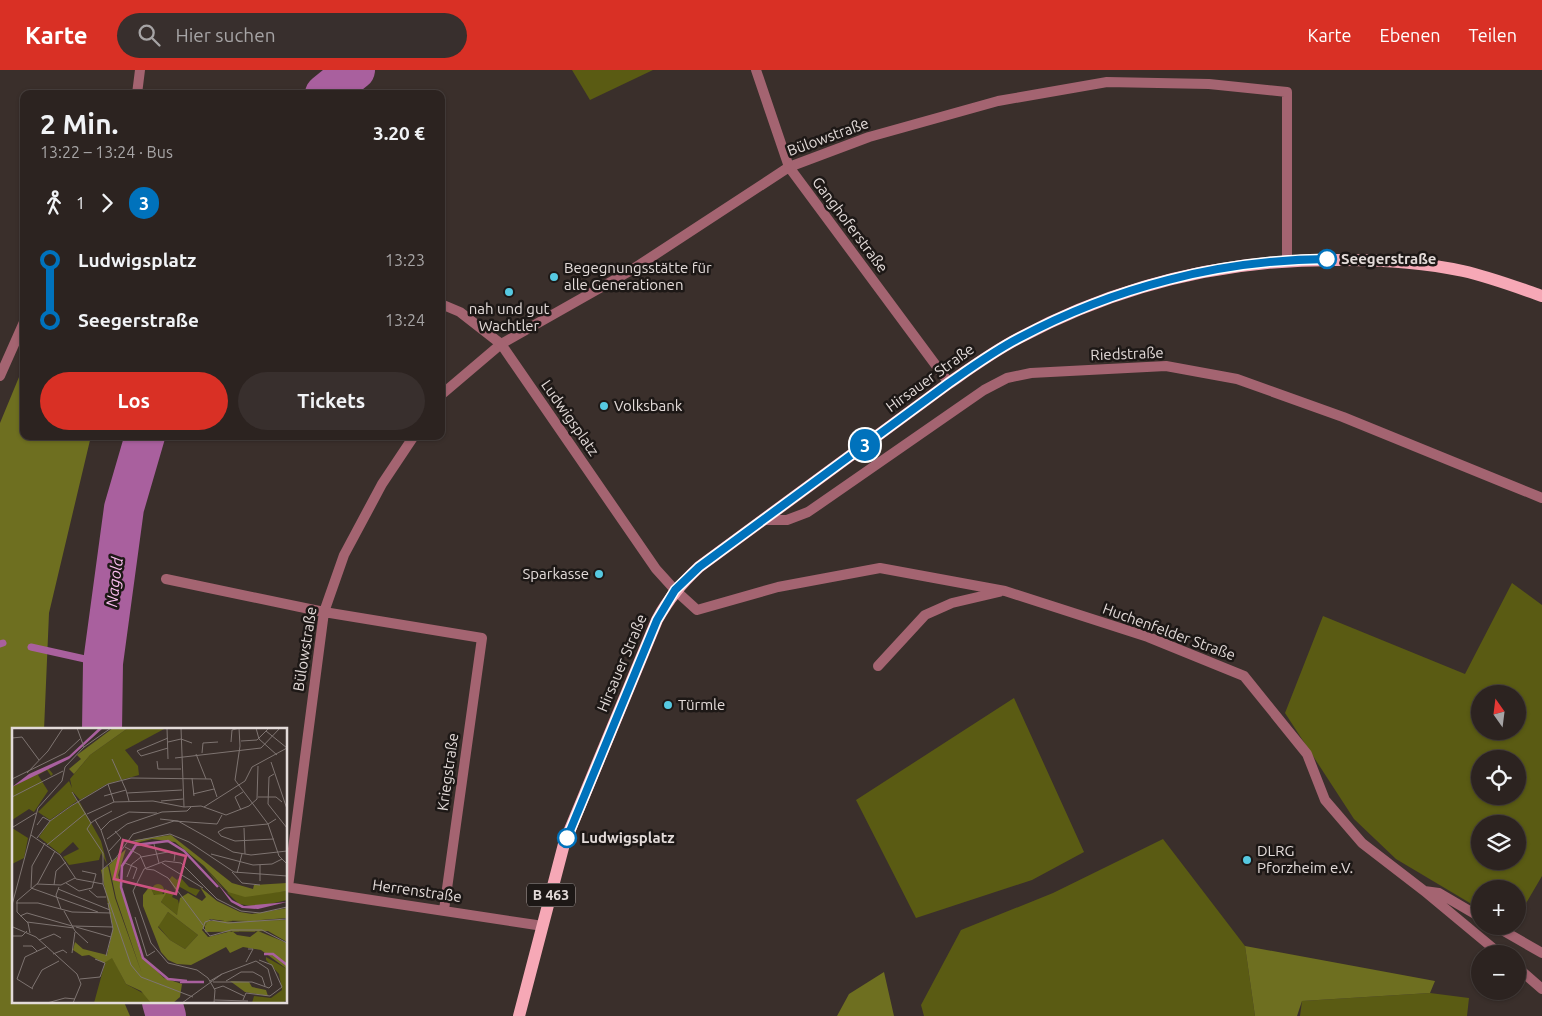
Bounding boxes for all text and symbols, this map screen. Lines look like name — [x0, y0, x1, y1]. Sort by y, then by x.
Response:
search box — [117, 13, 467, 58]
icon: search — [135, 21, 163, 49]
text: Karte — [25, 22, 87, 49]
text: Hier suchen — [175, 24, 276, 46]
text: Karte — [1308, 25, 1352, 45]
text: Ebenen — [1380, 25, 1441, 45]
text: Teilen — [1469, 25, 1517, 45]
text: 2 Min. — [40, 108, 118, 139]
street label: Bülowstraße — [785, 114, 871, 159]
text: 3.20 € — [373, 122, 425, 144]
text: 13:22 – 13:24 · Bus — [40, 143, 173, 161]
street label: Ganghoferstraße — [809, 174, 892, 276]
icon: walk — [40, 189, 68, 217]
icon: forward — [93, 189, 121, 217]
text: 3 — [139, 193, 149, 213]
text: 1 — [76, 194, 85, 212]
text: Ludwigsplatz — [78, 249, 196, 271]
marker: Seegerstraße — [1317, 249, 1337, 269]
place label: Seegerstraße — [1341, 250, 1437, 267]
text: 13:23 — [385, 251, 425, 269]
place label: Begegnungsstätte für alle Generationen — [564, 259, 712, 293]
marker: Begegnungsstätte für alle Generationen — [548, 271, 560, 283]
marker: nah und gut Wachtler — [503, 286, 515, 298]
place label: nah und gut Wachtler — [469, 300, 549, 334]
text: Seegerstraße — [78, 309, 199, 331]
text: 13:24 — [385, 311, 425, 329]
street label: Hirsauer Straße — [882, 340, 977, 415]
street label: Riedstraße — [1090, 344, 1164, 363]
button: Los — [40, 372, 228, 430]
button: Tickets — [238, 372, 425, 430]
street label: Ludwigsplatz — [538, 377, 603, 459]
place label: Volksbank — [614, 397, 683, 414]
marker: Volksbank — [598, 400, 610, 412]
line badge: 3 — [849, 429, 881, 461]
text: 3 — [860, 435, 870, 455]
water label: Nagold — [102, 555, 126, 608]
place label: Sparkasse — [522, 565, 589, 582]
marker: Sparkasse — [593, 568, 605, 580]
street label: Huchenfelder Straße — [1101, 600, 1238, 663]
street label: Bülowstraße — [289, 605, 320, 692]
street label: Hirsauer Straße — [593, 611, 650, 714]
north arrow — [1471, 685, 1526, 740]
map controls — [1471, 685, 1526, 1000]
place label: Türmle — [678, 696, 725, 713]
marker: Türmle — [662, 699, 674, 711]
inset map — [12, 728, 288, 1004]
street label: Kriegstraße — [434, 732, 461, 812]
button: locate — [1471, 750, 1526, 805]
button: layers — [1471, 815, 1526, 870]
marker: Ludwigsplatz — [557, 828, 577, 848]
place label: Ludwigsplatz — [581, 829, 675, 846]
place label: DLRG Pforzheim e.V. — [1257, 842, 1353, 876]
marker: DLRG Pforzheim e.V. — [1241, 854, 1253, 866]
street label: Herrenstraße — [371, 876, 463, 905]
button: + — [1471, 880, 1526, 935]
road number: B 463 — [527, 884, 575, 906]
button: − — [1471, 945, 1526, 1000]

